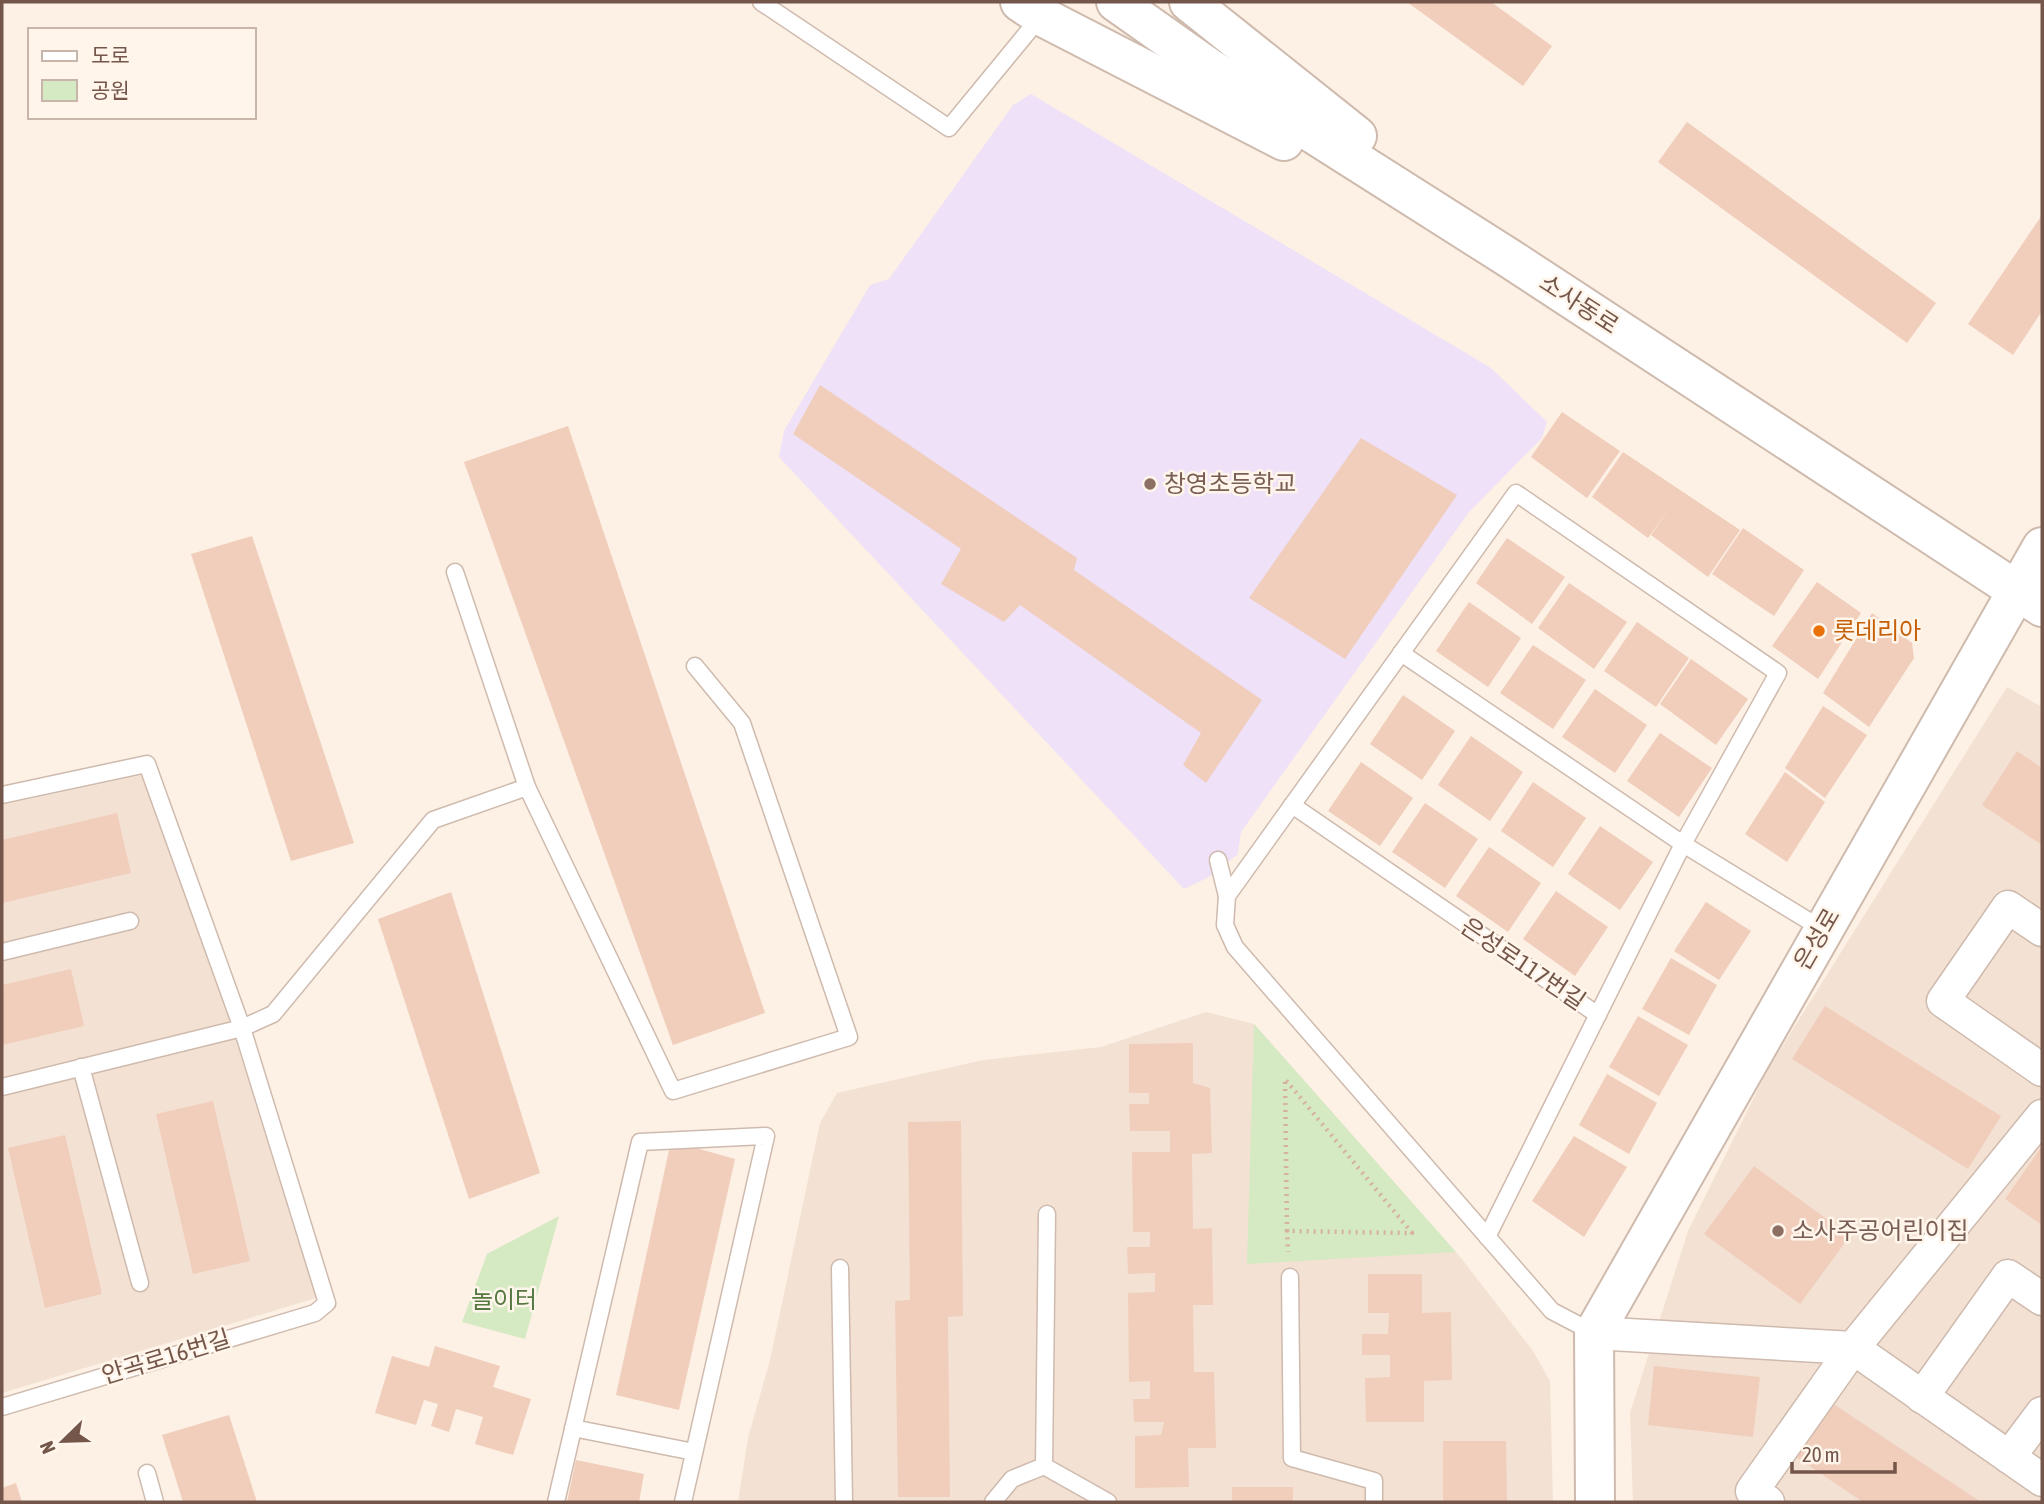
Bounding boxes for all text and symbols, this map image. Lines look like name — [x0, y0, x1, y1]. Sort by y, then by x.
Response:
legend — [28, 28, 256, 119]
text: 도로 — [91, 43, 130, 67]
text: 공원 — [91, 78, 130, 102]
street label: 소사동로 — [1535, 268, 1624, 339]
place label: 창영초등학교 — [1164, 470, 1296, 497]
marker: 창영초등학교 — [1142, 476, 1158, 492]
place label: 롯데리아 — [1833, 617, 1921, 644]
marker: 롯데리아 — [1811, 623, 1827, 639]
street label: 은성로 — [1788, 903, 1845, 974]
street label: 은성로117번길 — [1456, 912, 1591, 1015]
place label: 소사주공어린이집 — [1792, 1217, 1969, 1244]
marker: 소사주공어린이집 — [1770, 1223, 1786, 1239]
park label: 놀이터 — [471, 1286, 537, 1313]
street label: 안곡로16번길 — [98, 1324, 233, 1389]
north arrow — [28, 1406, 98, 1476]
scale bar — [1792, 1430, 1895, 1474]
text: N — [35, 1438, 60, 1457]
text: 20 m — [1802, 1442, 1840, 1466]

